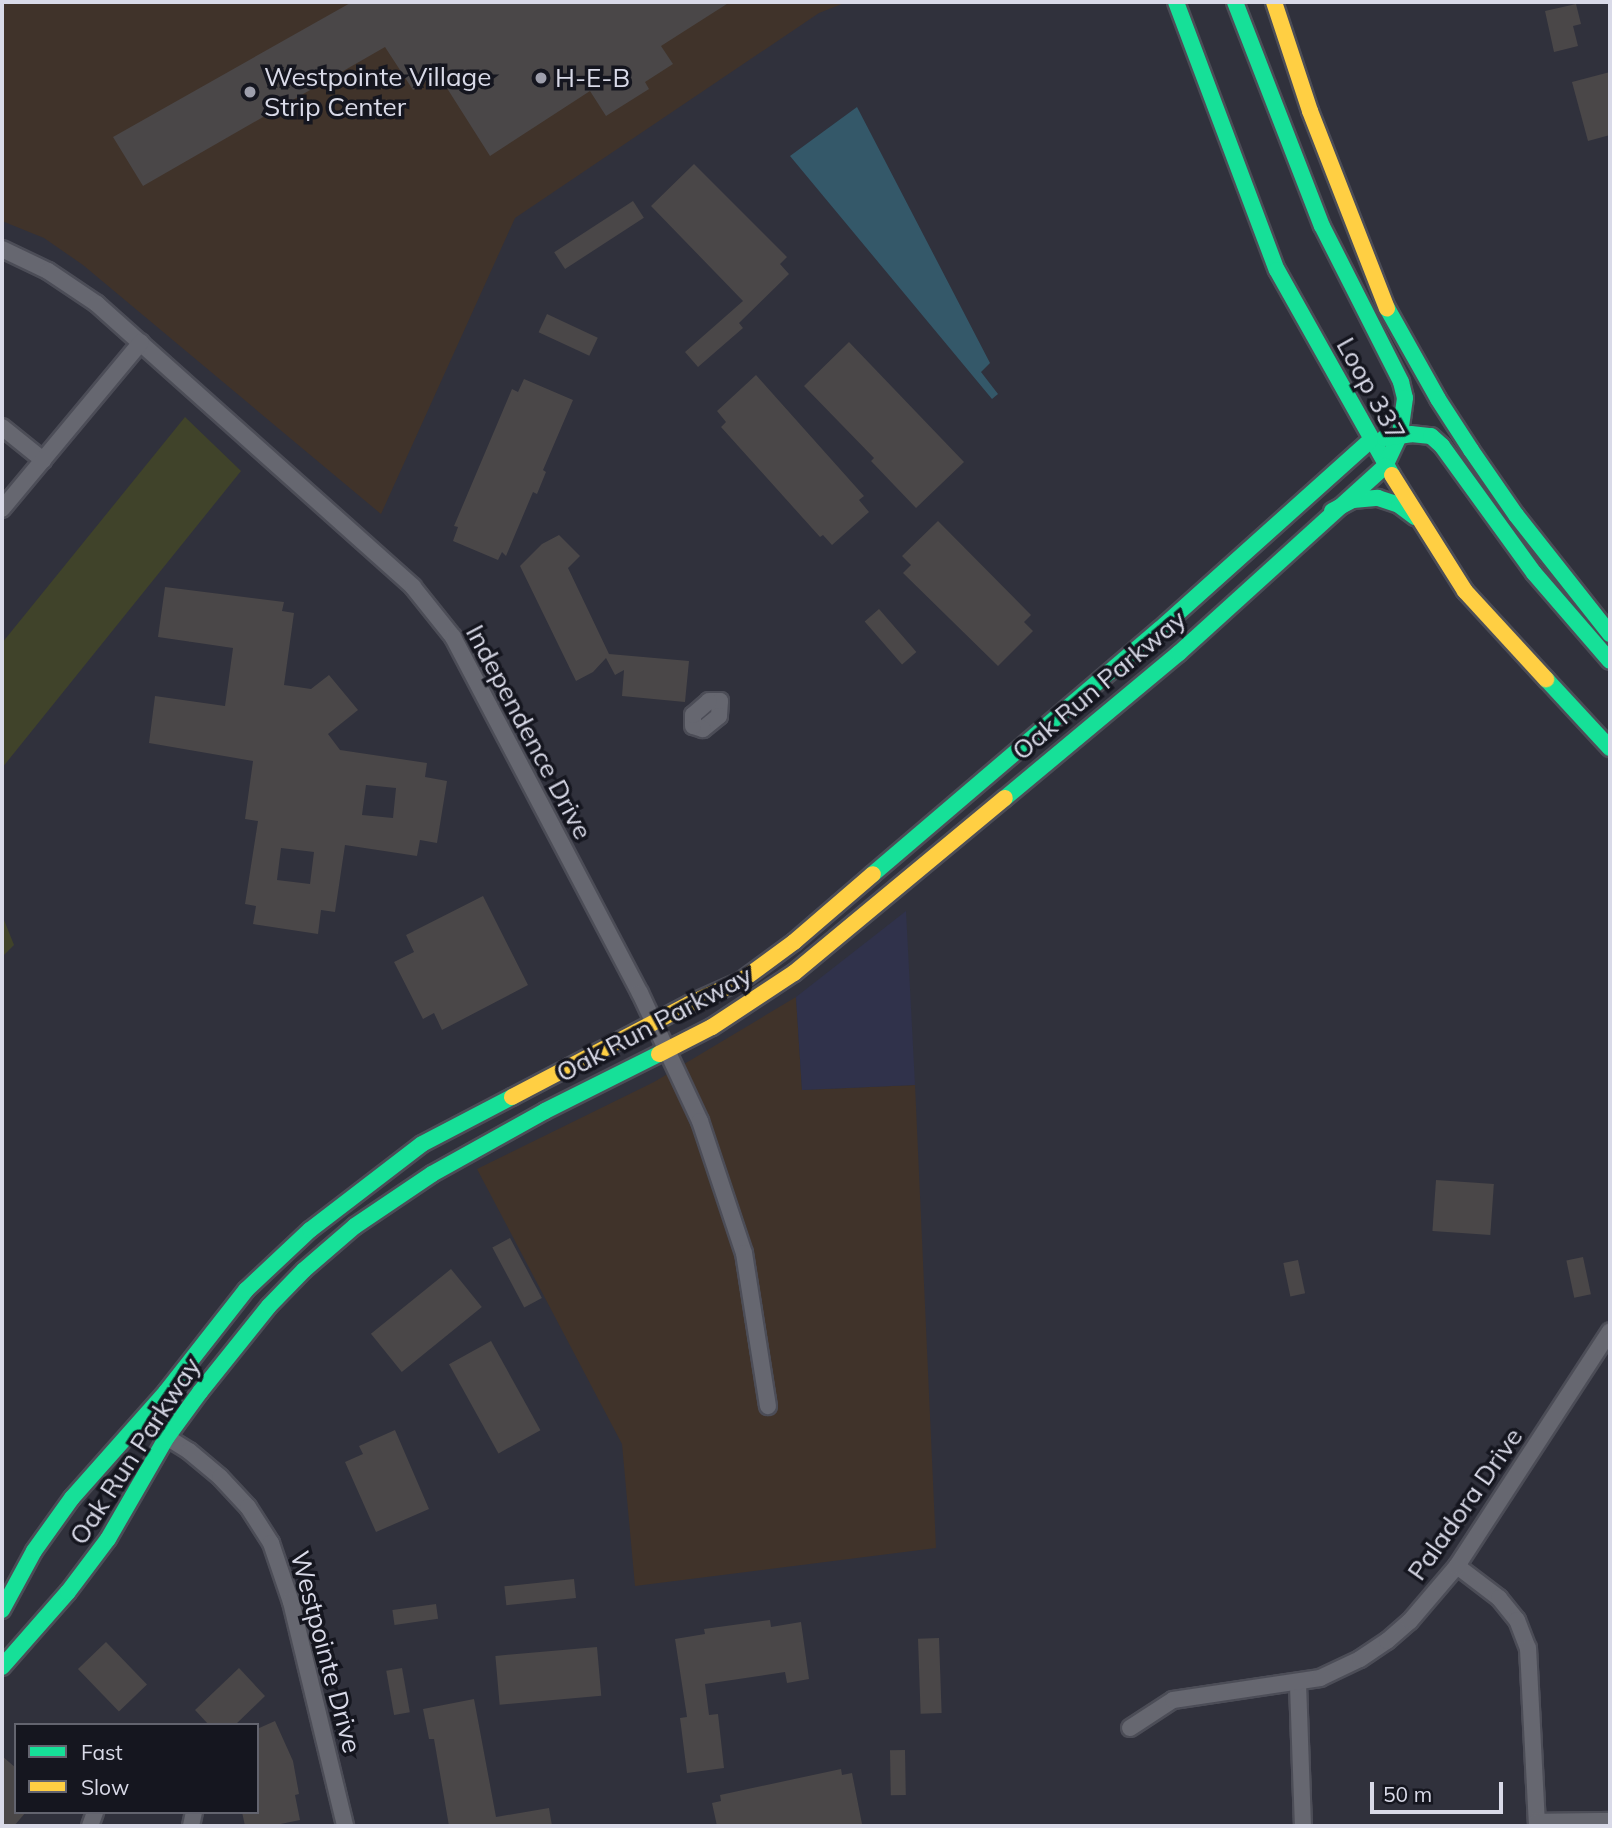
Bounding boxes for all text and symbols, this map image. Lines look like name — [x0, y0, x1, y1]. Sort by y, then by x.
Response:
place label: Westpointe Village Strip Center — [264, 61, 491, 122]
place label: H-E-B — [555, 62, 630, 94]
marker: H-E-B — [533, 70, 549, 86]
marker: Westpointe Village Strip Center — [242, 84, 258, 100]
street label: Loop 337 — [1330, 332, 1412, 446]
street label: Oak Run Parkway — [1006, 603, 1192, 767]
street label: Independence Drive — [459, 620, 599, 844]
street label: Oak Run Parkway — [551, 959, 757, 1089]
street label: Oak Run Parkway — [63, 1352, 207, 1550]
street label: Paladora Drive — [1401, 1422, 1529, 1586]
street label: Westpointe Drive — [284, 1548, 368, 1756]
legend — [14, 1723, 259, 1814]
text: Fast — [81, 1739, 123, 1765]
scale bar — [1374, 1769, 1507, 1813]
text: Slow — [81, 1774, 129, 1800]
text: 50 m — [1383, 1781, 1432, 1807]

